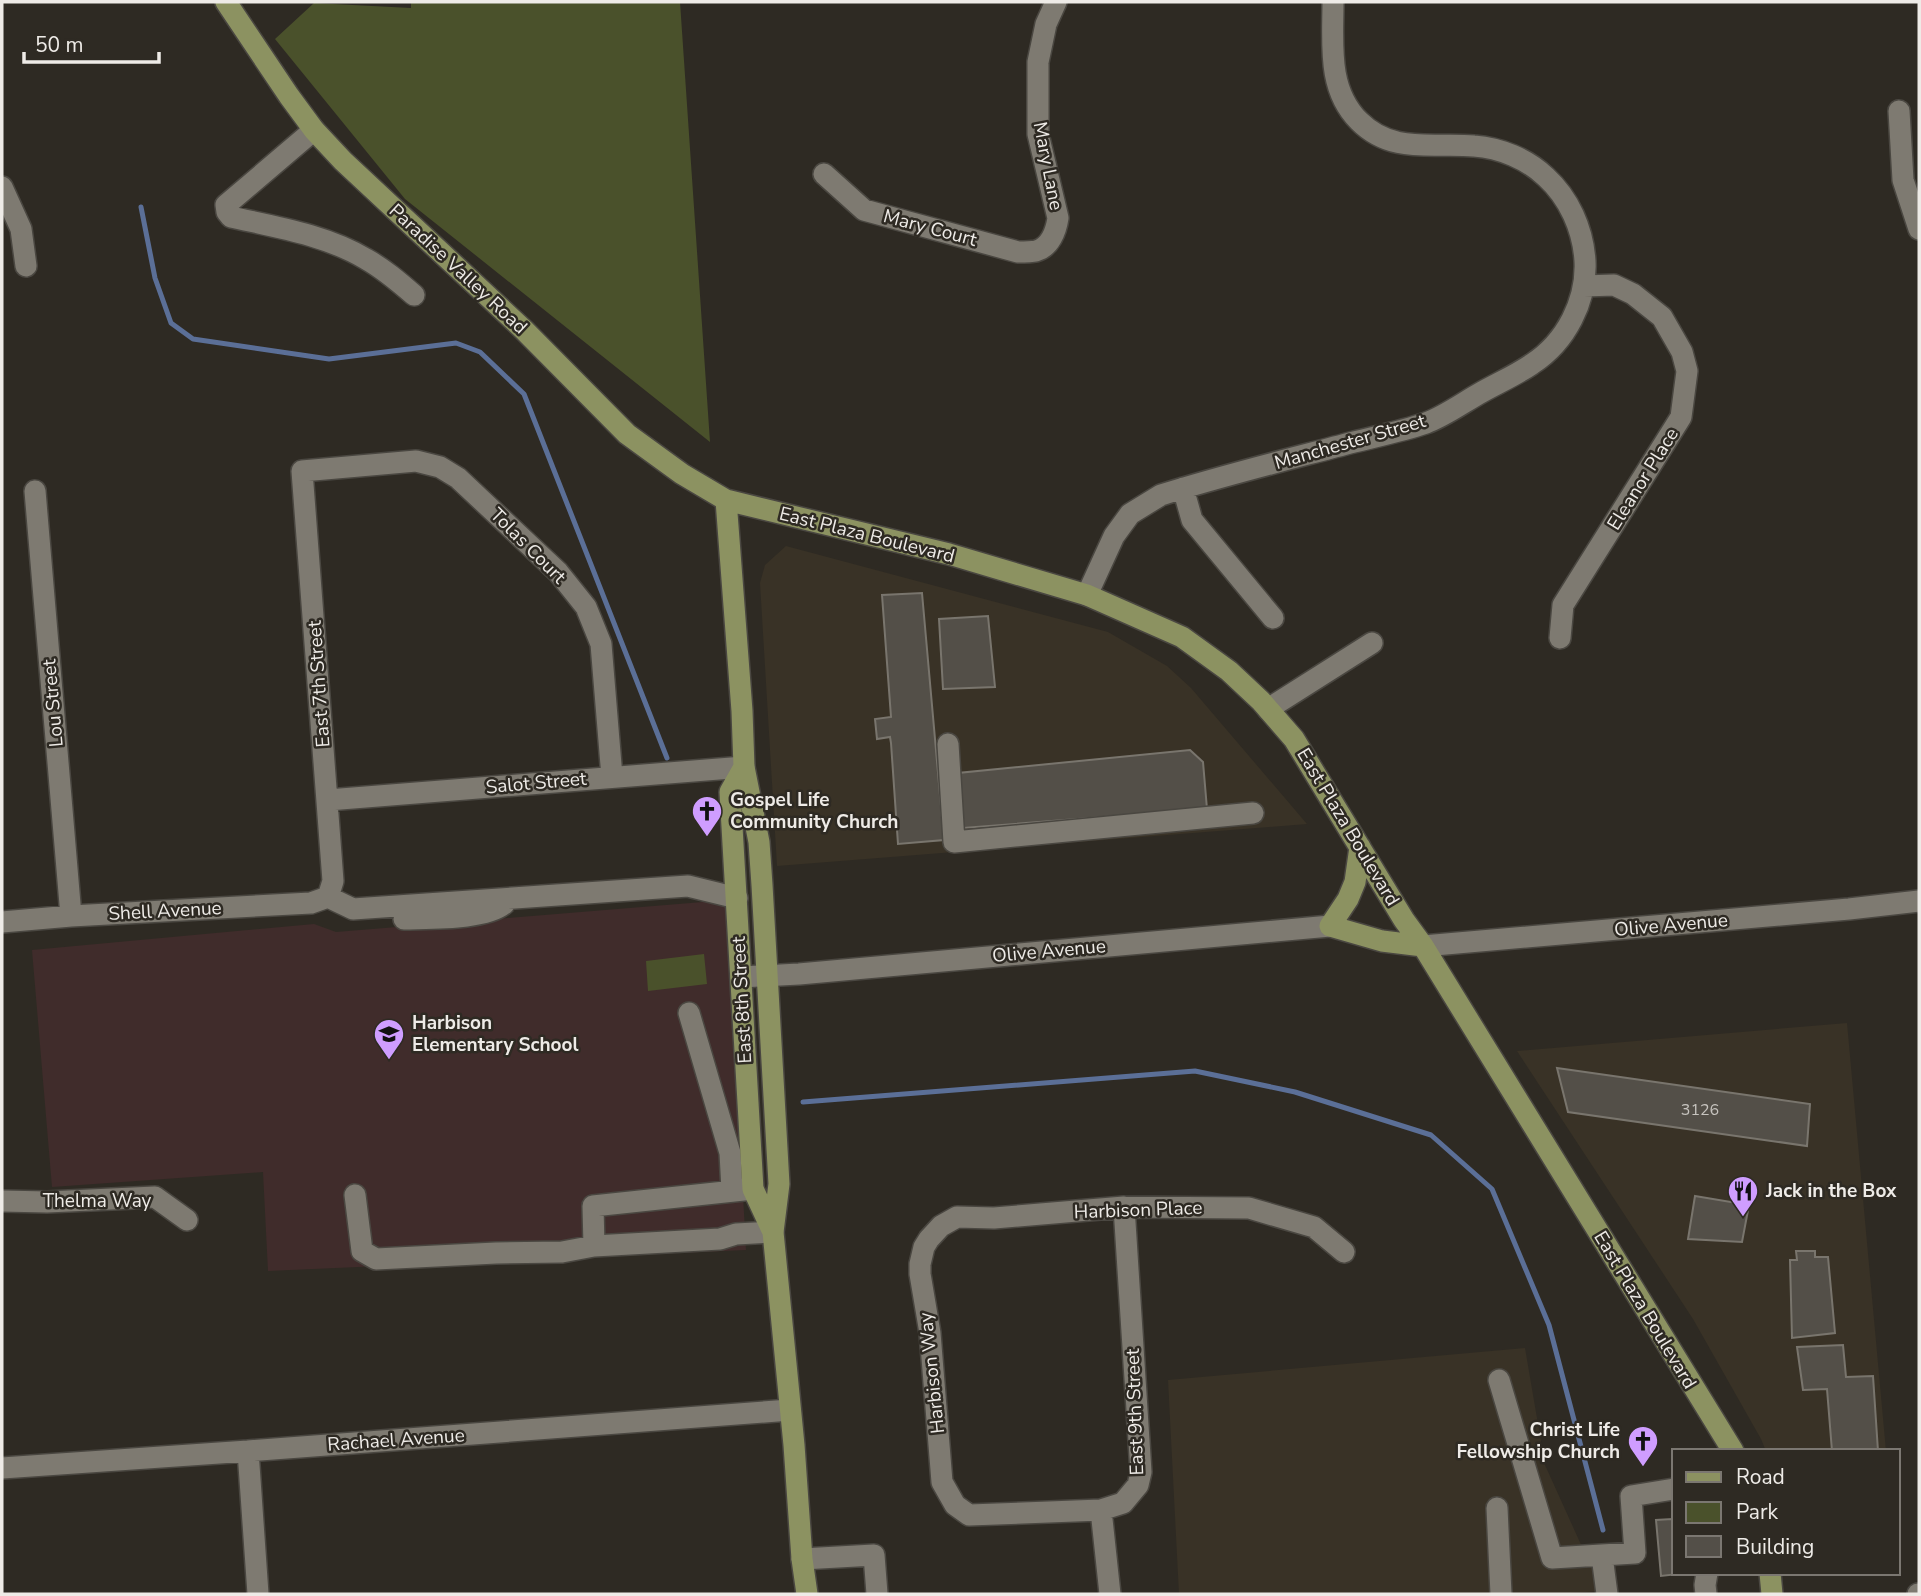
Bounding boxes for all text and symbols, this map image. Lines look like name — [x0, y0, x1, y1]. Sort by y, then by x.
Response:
scale bar — [24, 21, 159, 65]
text: 50 m — [35, 31, 84, 59]
street label: Mary Lane — [1027, 120, 1069, 212]
street label: Paradise Valley Road — [383, 198, 533, 340]
street label: Mary Court — [880, 203, 980, 253]
street label: Manchester Street — [1271, 408, 1429, 476]
street label: Eleanor Place — [1601, 423, 1685, 535]
street label: East Plaza Boulevard — [777, 501, 957, 569]
street label: Tolas Court — [484, 502, 572, 590]
street label: East 7th Street — [302, 619, 336, 748]
street label: Lou Street — [36, 658, 70, 748]
street label: East Plaza Boulevard — [1291, 743, 1405, 911]
street label: Salot Street — [484, 766, 588, 800]
place label: Gospel Life Community Church — [730, 787, 898, 835]
church icon: Gospel Life Community Church — [690, 794, 724, 838]
street label: Shell Avenue — [108, 895, 222, 927]
street label: Olive Avenue — [1613, 907, 1729, 943]
street label: Olive Avenue — [991, 933, 1107, 969]
street label: East 8th Street — [726, 935, 758, 1064]
place label: Harbison Elementary School — [412, 1010, 579, 1058]
school or university icon: Harbison Elementary School — [372, 1017, 406, 1061]
house number: 3126 — [1681, 1099, 1719, 1121]
restaurant icon: Jack in the Box — [1726, 1174, 1760, 1218]
place label: Jack in the Box — [1765, 1178, 1897, 1204]
street label: Thelma Way — [43, 1188, 152, 1214]
street label: Harbison Place — [1073, 1195, 1203, 1225]
street label: East Plaza Boulevard — [1588, 1226, 1702, 1394]
street label: Harbison Way — [913, 1311, 951, 1435]
street label: East 9th Street — [1120, 1348, 1150, 1476]
place label: Christ Life Fellowship Church — [1456, 1417, 1620, 1465]
street label: Rachael Avenue — [326, 1422, 466, 1458]
church icon: Christ Life Fellowship Church — [1626, 1424, 1660, 1468]
legend — [1672, 1449, 1900, 1575]
text: Road — [1736, 1463, 1785, 1491]
text: Park — [1736, 1498, 1778, 1526]
text: Building — [1736, 1533, 1814, 1561]

